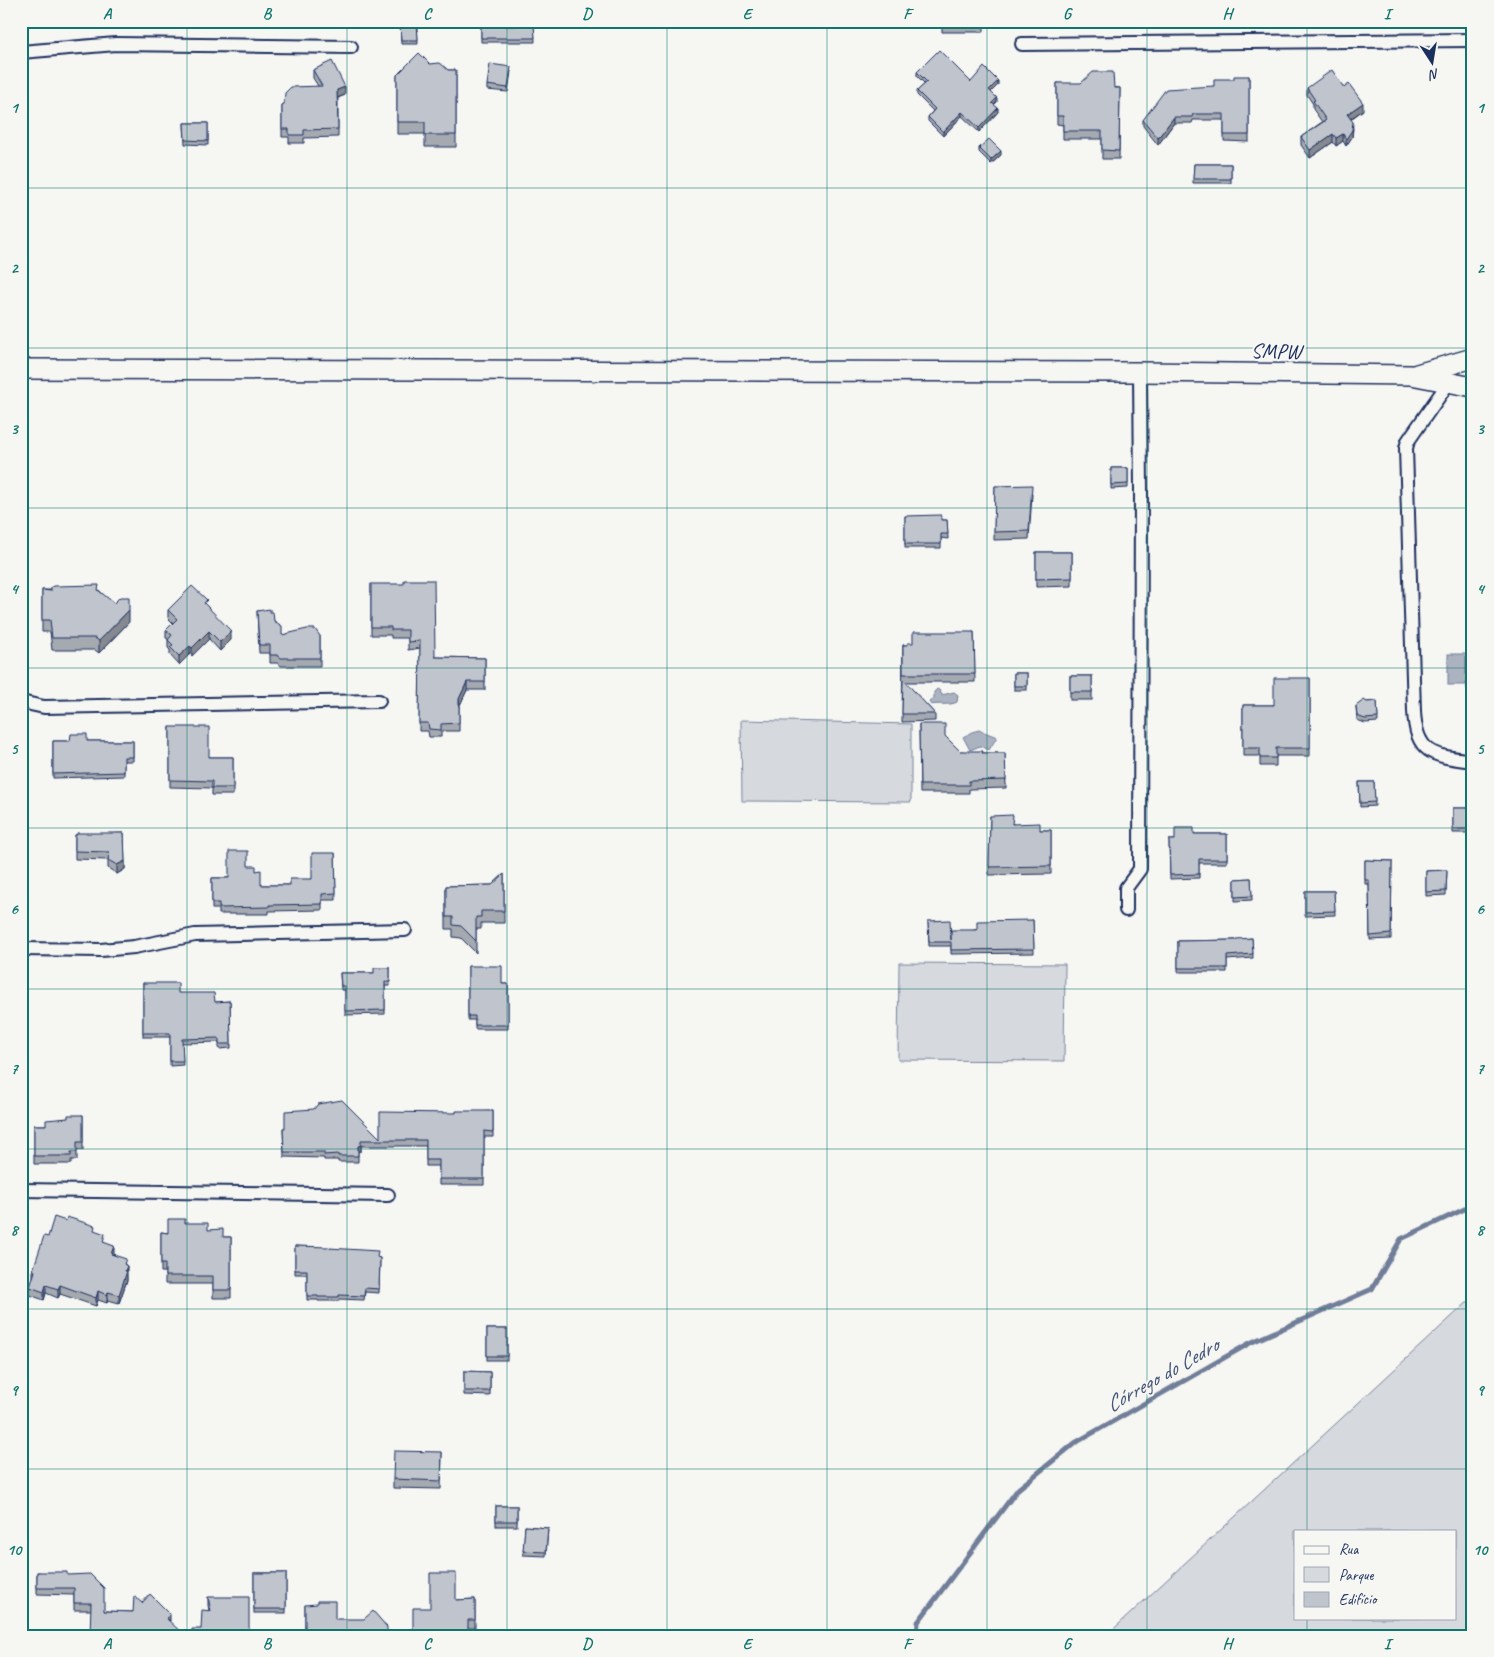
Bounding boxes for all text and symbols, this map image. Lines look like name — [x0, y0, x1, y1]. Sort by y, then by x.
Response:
text: A — [103, 4, 113, 24]
text: B — [263, 4, 273, 24]
text: C — [423, 4, 433, 24]
text: D — [582, 4, 593, 24]
text: E — [743, 4, 754, 24]
text: F — [903, 4, 914, 24]
text: G — [1063, 4, 1073, 24]
text: H — [1222, 4, 1234, 24]
text: I — [1384, 4, 1394, 24]
north arrow — [1406, 38, 1456, 88]
text: N — [1426, 65, 1441, 84]
text: 1 — [10, 98, 19, 118]
text: 1 — [1476, 98, 1485, 118]
text: 2 — [10, 258, 19, 278]
text: 2 — [1476, 258, 1485, 278]
street label: SMPW — [1251, 338, 1305, 365]
text: 3 — [10, 419, 19, 439]
text: 3 — [1476, 419, 1485, 439]
text: 4 — [10, 579, 19, 599]
text: 4 — [1476, 579, 1485, 599]
text: 5 — [11, 739, 20, 759]
text: 5 — [1477, 739, 1486, 759]
text: 6 — [10, 899, 19, 919]
text: 6 — [1476, 899, 1485, 919]
text: 7 — [10, 1059, 19, 1079]
text: 7 — [1476, 1059, 1485, 1079]
text: 8 — [10, 1220, 19, 1240]
text: 8 — [1476, 1220, 1485, 1240]
water label: Córrego do Cedro — [1101, 1329, 1227, 1419]
text: 9 — [10, 1380, 19, 1400]
text: 9 — [1476, 1380, 1485, 1400]
legend — [1294, 1530, 1456, 1620]
text: 10 — [7, 1540, 23, 1560]
text: Rua — [1339, 1540, 1359, 1559]
text: 10 — [1473, 1540, 1489, 1560]
text: Parque — [1339, 1566, 1375, 1585]
text: Edifício — [1339, 1590, 1378, 1609]
text: A — [103, 1634, 113, 1654]
text: B — [263, 1634, 273, 1654]
text: C — [423, 1634, 433, 1654]
text: D — [582, 1634, 593, 1654]
text: E — [743, 1634, 754, 1654]
text: F — [903, 1634, 914, 1654]
text: G — [1063, 1634, 1073, 1654]
text: H — [1222, 1634, 1234, 1654]
text: I — [1384, 1634, 1394, 1654]

